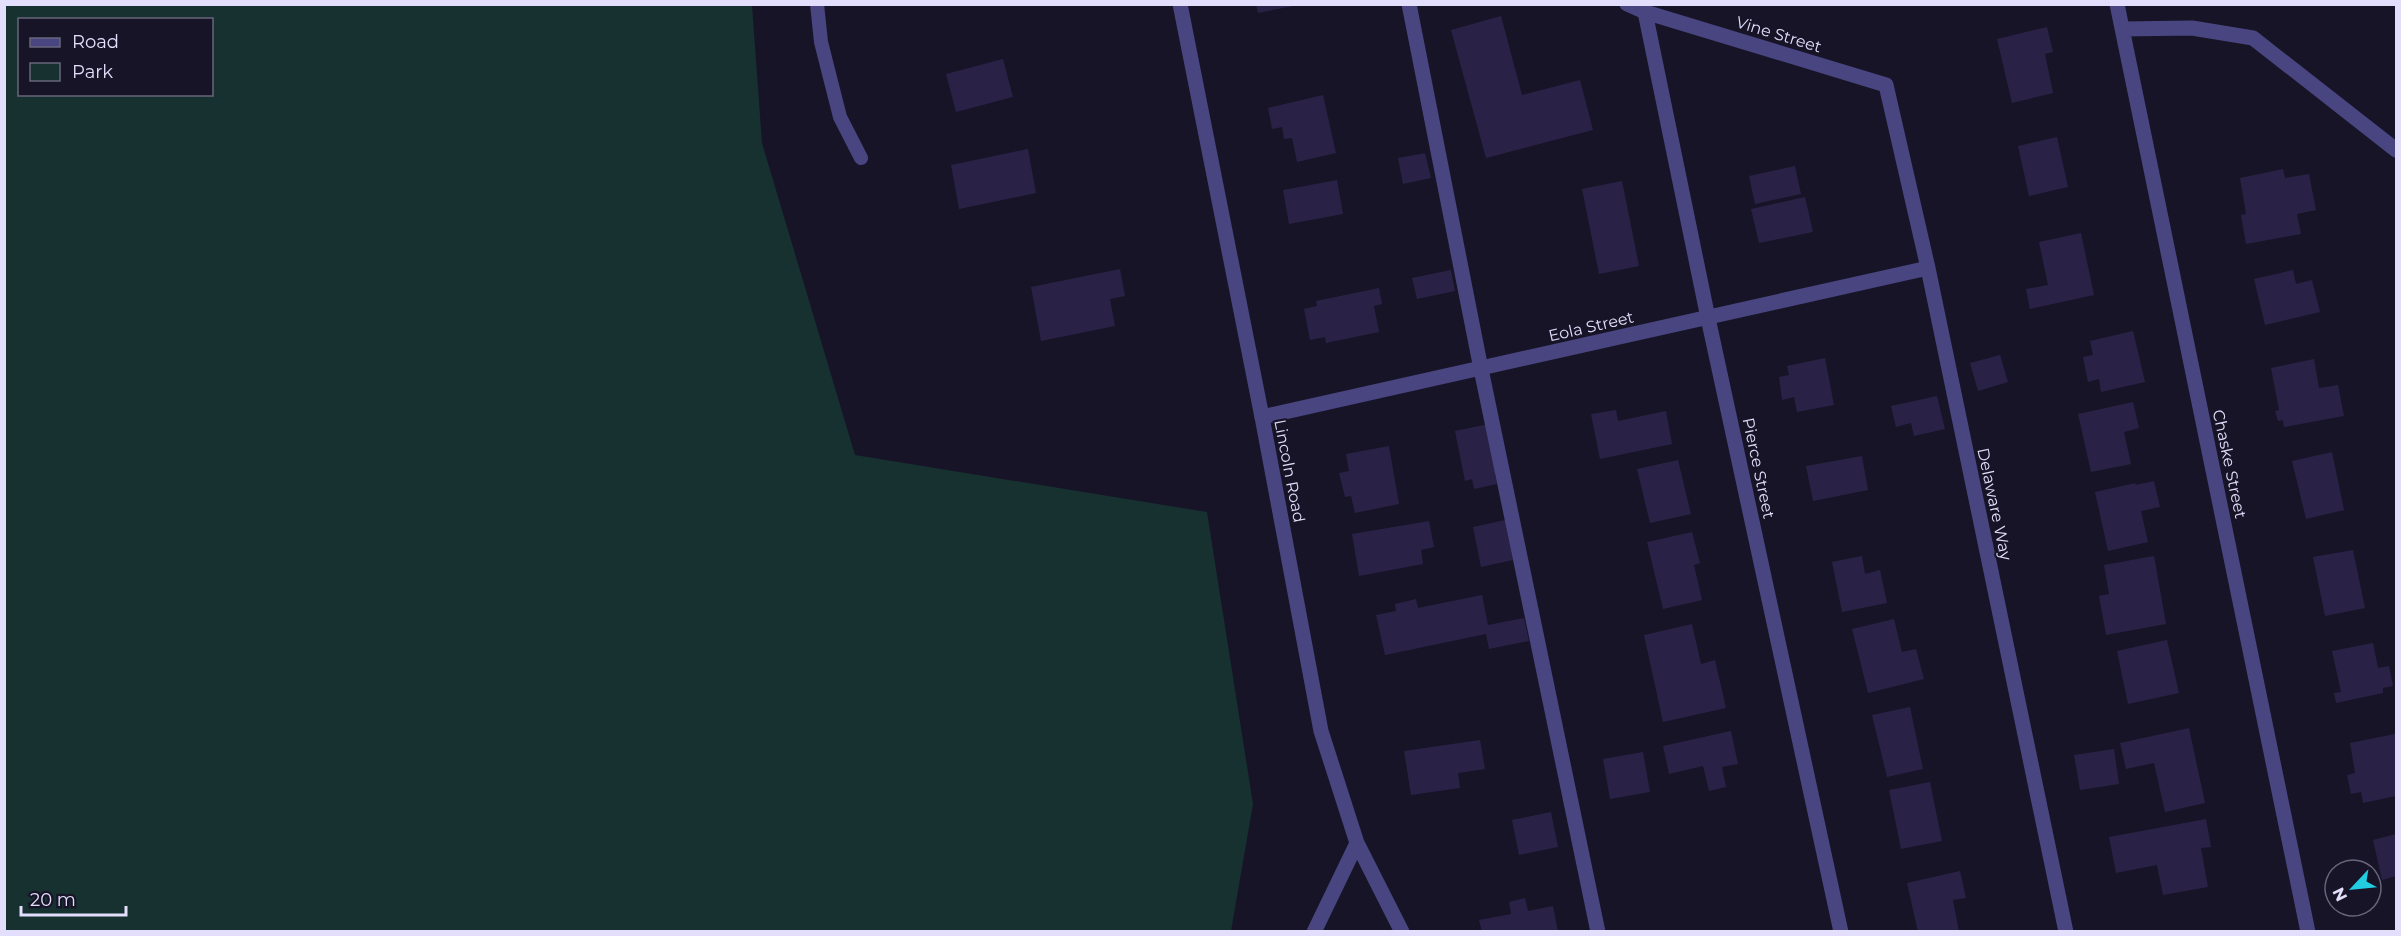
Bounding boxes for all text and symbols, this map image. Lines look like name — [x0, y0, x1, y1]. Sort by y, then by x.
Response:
street label: Vine Street — [1734, 12, 1824, 57]
legend — [18, 18, 213, 96]
text: Road — [72, 31, 119, 53]
text: Park — [72, 61, 113, 83]
street label: Eola Street — [1547, 307, 1636, 346]
street label: Chaske Street — [2209, 408, 2250, 521]
street label: Pierce Street — [1739, 416, 1779, 521]
street label: Lincoln Road — [1270, 418, 1309, 524]
street label: Delaware Way — [1973, 446, 2016, 562]
north arrow — [2323, 858, 2383, 918]
scale bar — [21, 879, 126, 917]
text: N — [2329, 884, 2351, 904]
text: 20 m — [30, 889, 76, 911]

